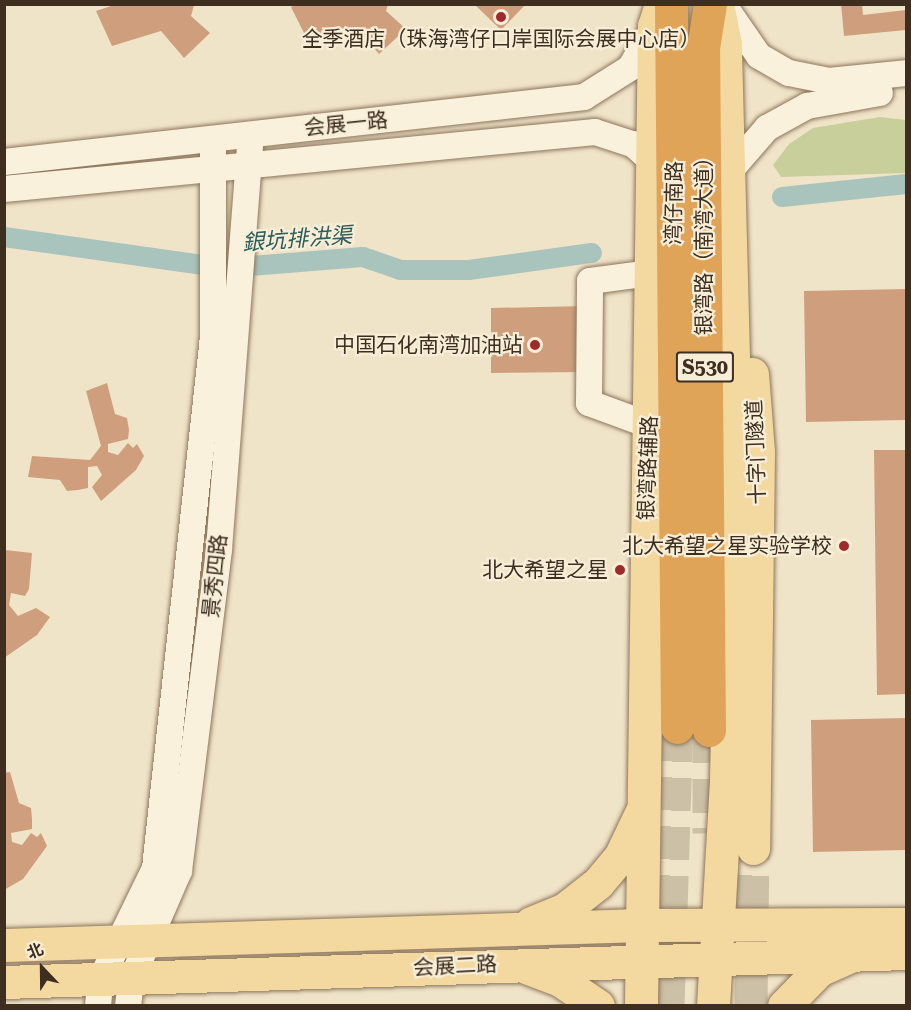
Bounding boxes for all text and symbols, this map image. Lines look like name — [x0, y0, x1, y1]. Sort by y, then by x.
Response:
marker: 全季酒店（珠海湾仔口岸国际会展中心店） — [494, 10, 508, 24]
place label: 全季酒店（珠海湾仔口岸国际会展中心店） — [302, 26, 700, 52]
street label: 会展一路 — [303, 107, 389, 141]
street label: 银湾路（南湾大道） — [691, 147, 717, 335]
street label: 湾仔南路 — [661, 161, 687, 245]
water label: 銀坑排洪渠 — [241, 222, 353, 256]
place label: 中国石化南湾加油站 — [334, 332, 523, 358]
marker: 中国石化南湾加油站 — [528, 338, 542, 352]
road number: S530 — [675, 350, 735, 384]
street label: 十字门隧道 — [742, 399, 770, 505]
street label: 银湾路辅路 — [634, 415, 662, 521]
street label: 景秀四路 — [198, 533, 232, 619]
place label: 北大希望之星实验学校 — [622, 533, 832, 559]
marker: 北大希望之星实验学校 — [837, 539, 851, 553]
place label: 北大希望之星 — [482, 557, 608, 583]
marker: 北大希望之星 — [613, 563, 627, 577]
north arrow — [12, 938, 72, 998]
text: 北 — [24, 939, 46, 963]
street label: 会展二路 — [412, 951, 498, 981]

